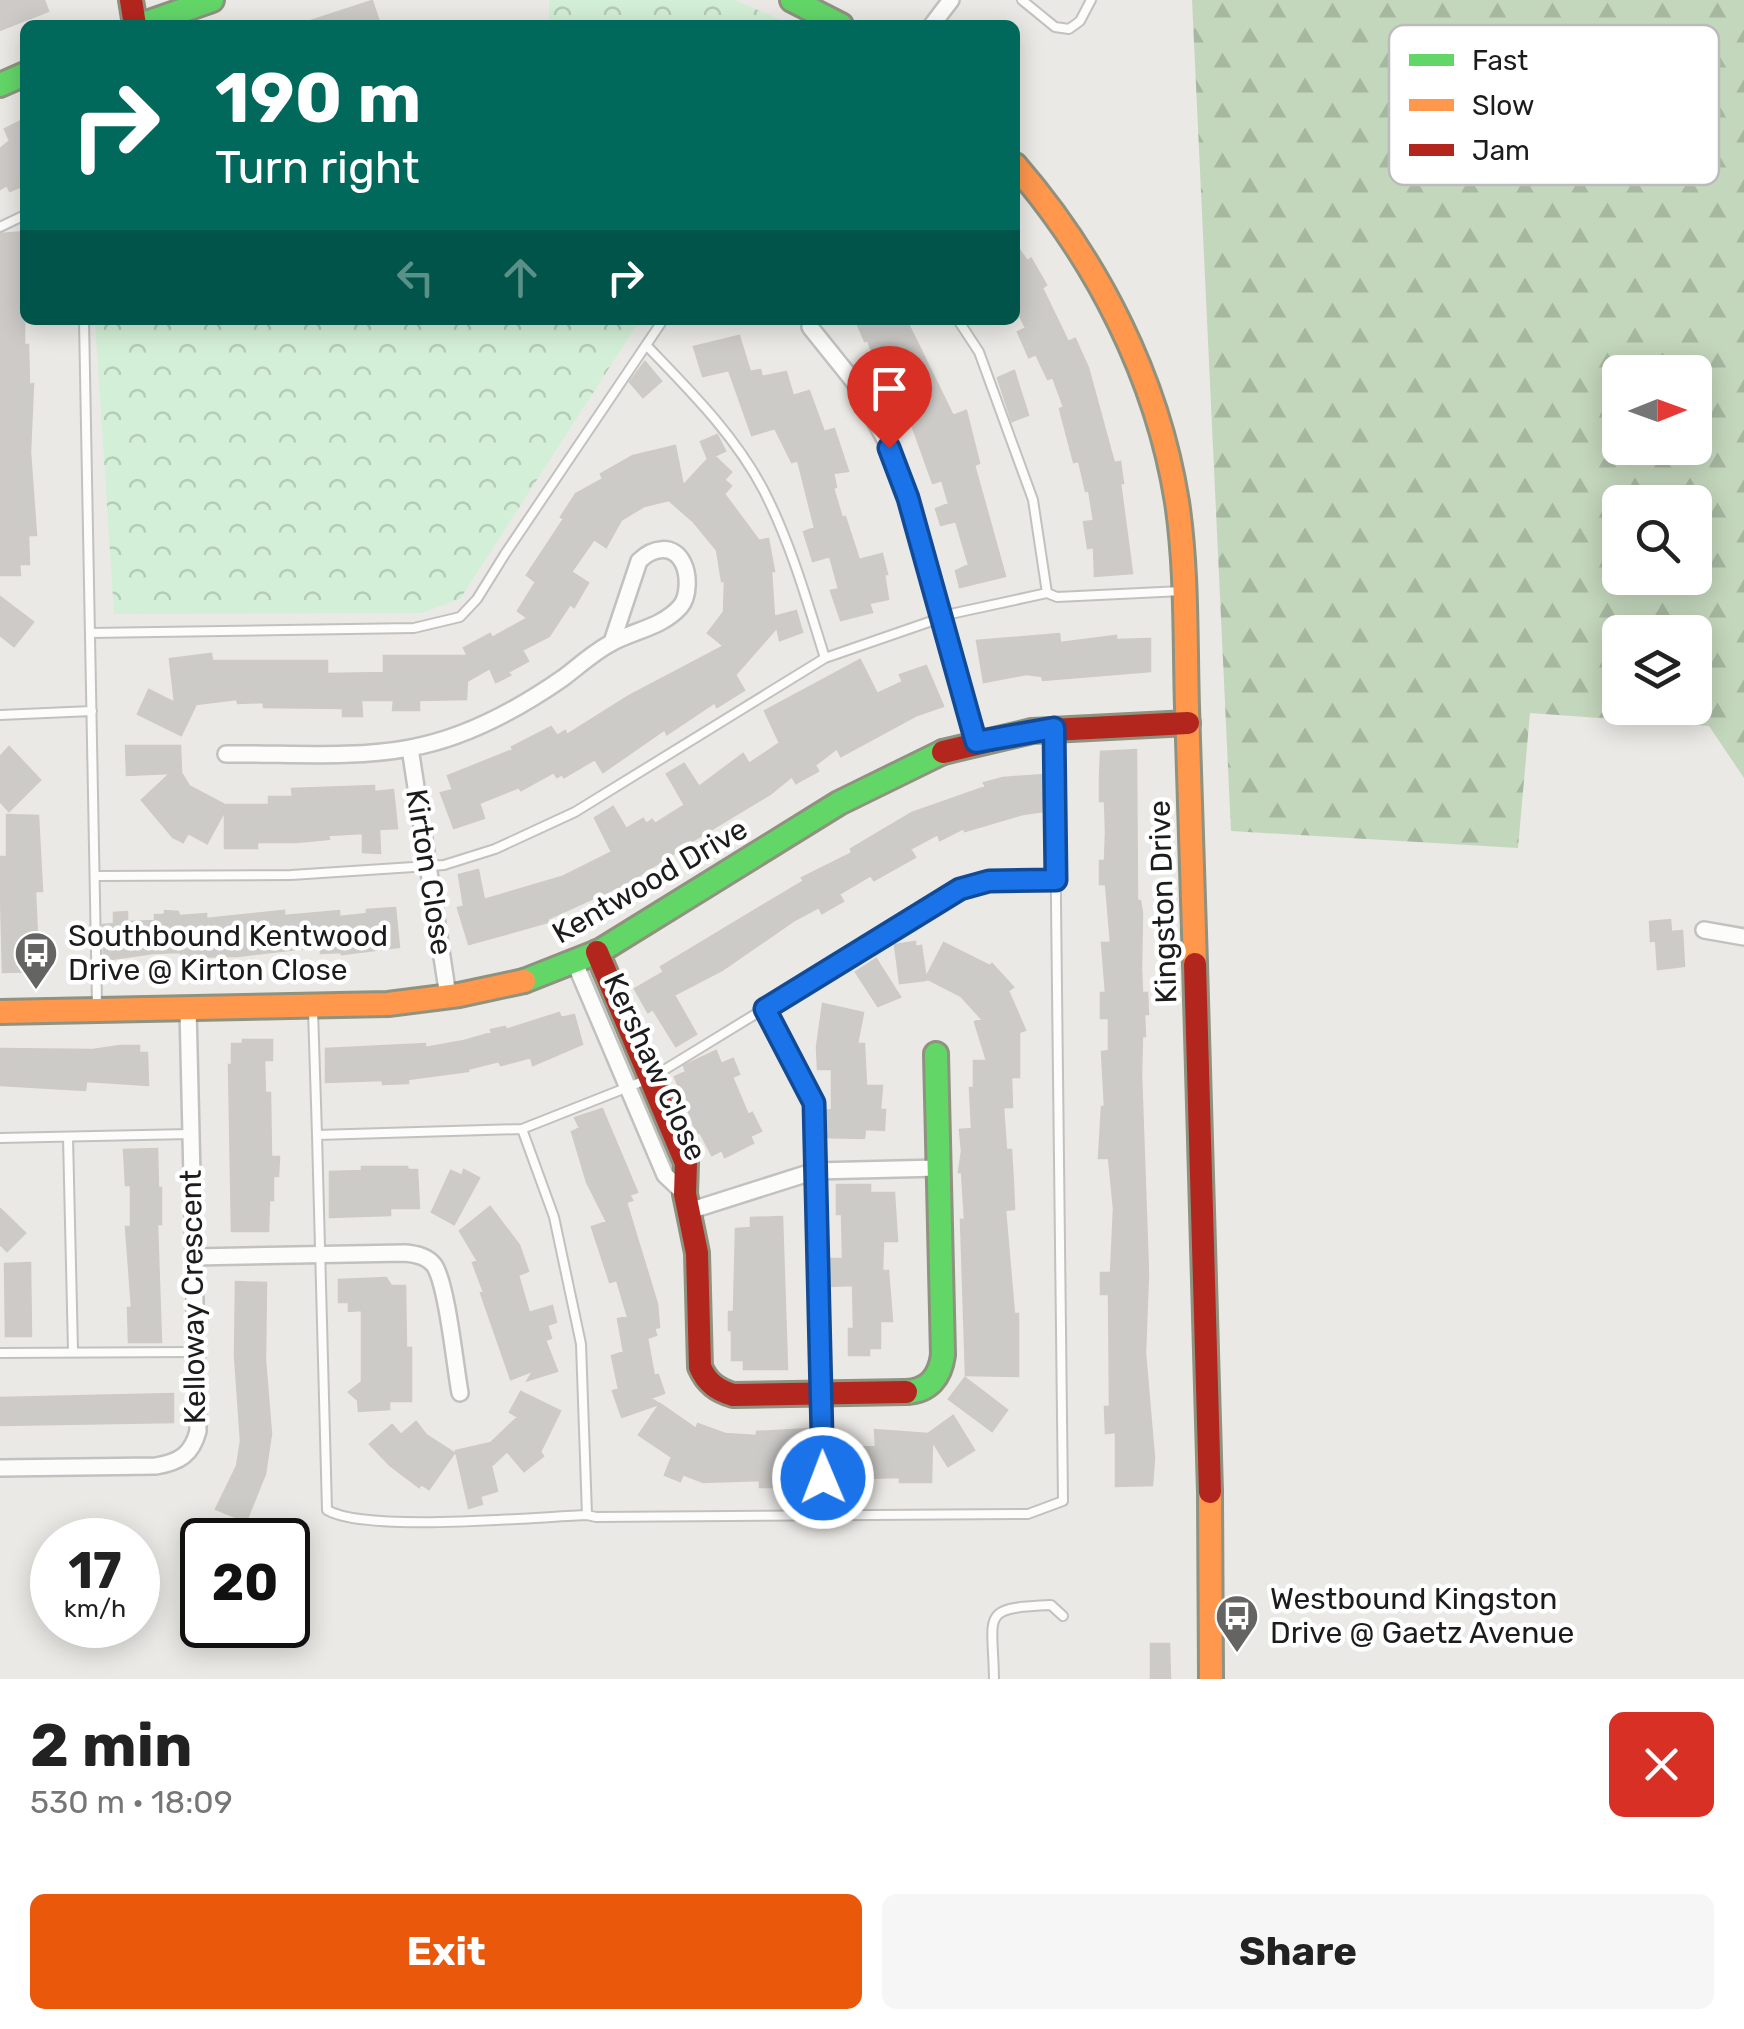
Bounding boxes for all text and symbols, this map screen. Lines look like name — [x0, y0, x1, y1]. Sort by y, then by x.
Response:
legend — [1389, 25, 1719, 185]
text: Fast — [1472, 44, 1528, 77]
text: 190 m — [215, 57, 421, 140]
icon: right — [50, 60, 180, 190]
text: Slow — [1472, 89, 1534, 122]
text: Jam — [1472, 134, 1530, 167]
text: Turn right — [215, 141, 419, 194]
icon: left — [388, 250, 443, 305]
icon: ahead — [493, 250, 548, 305]
icon: right — [598, 250, 653, 305]
pin — [847, 346, 932, 449]
north arrow — [1602, 355, 1712, 465]
map controls — [1602, 355, 1712, 725]
icon: arrive — [862, 361, 917, 416]
button: search — [1602, 485, 1712, 595]
button: layers — [1602, 615, 1712, 725]
street label: Kirton Close — [398, 786, 460, 958]
street label: Kingston Drive — [1141, 800, 1185, 1004]
street label: Kentwood Drive — [546, 811, 754, 951]
place label: Southbound Kentwood Drive @ Kirton Close — [68, 918, 388, 988]
bus stop icon: Southbound Kentwood Drive @ Kirton Close — [13, 930, 59, 991]
street label: Kershaw Close — [596, 968, 714, 1166]
street label: Kelloway Crescent — [173, 1169, 213, 1425]
position arrow — [771, 1426, 875, 1530]
speed limit sign: 20 — [180, 1518, 310, 1648]
text: 17 — [68, 1541, 122, 1601]
place label: Westbound Kingston Drive @ Gaetz Avenue — [1270, 1581, 1574, 1651]
bus stop icon: Westbound Kingston Drive @ Gaetz Avenue — [1214, 1593, 1260, 1654]
text: km/h — [64, 1594, 126, 1623]
text: 2 min — [30, 1710, 192, 1781]
button: close — [1609, 1712, 1714, 1817]
text: 530 m · 18:09 — [30, 1783, 233, 1821]
button: Exit — [30, 1894, 862, 2009]
button: Share — [882, 1894, 1714, 2009]

